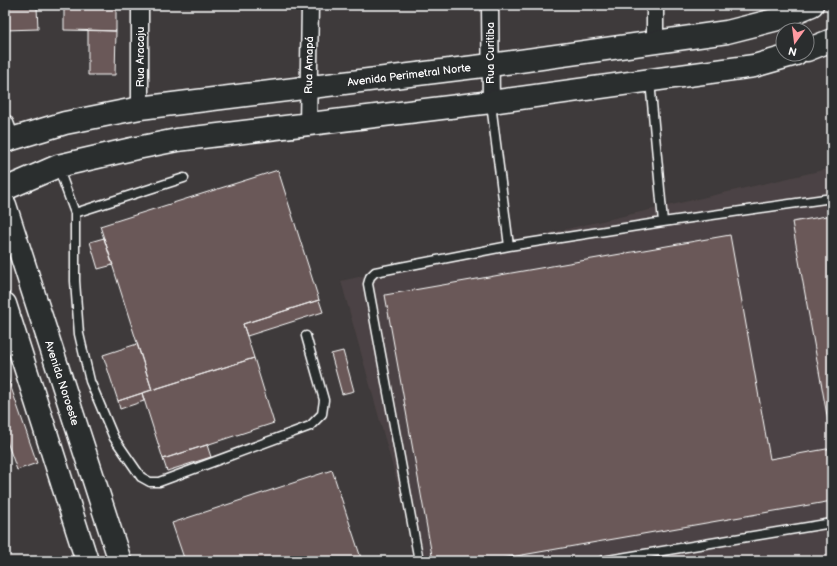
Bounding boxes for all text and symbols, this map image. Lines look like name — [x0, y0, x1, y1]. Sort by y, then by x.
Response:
street label: Rua Curitiba — [484, 22, 497, 84]
north arrow — [775, 22, 815, 62]
street label: Rua Aracaju — [134, 27, 147, 87]
street label: Rua Amapá — [302, 36, 316, 94]
text: N — [787, 44, 798, 59]
street label: Avenida Perimetral Norte — [346, 61, 472, 89]
street label: Avenida Noroeste — [42, 339, 82, 428]

